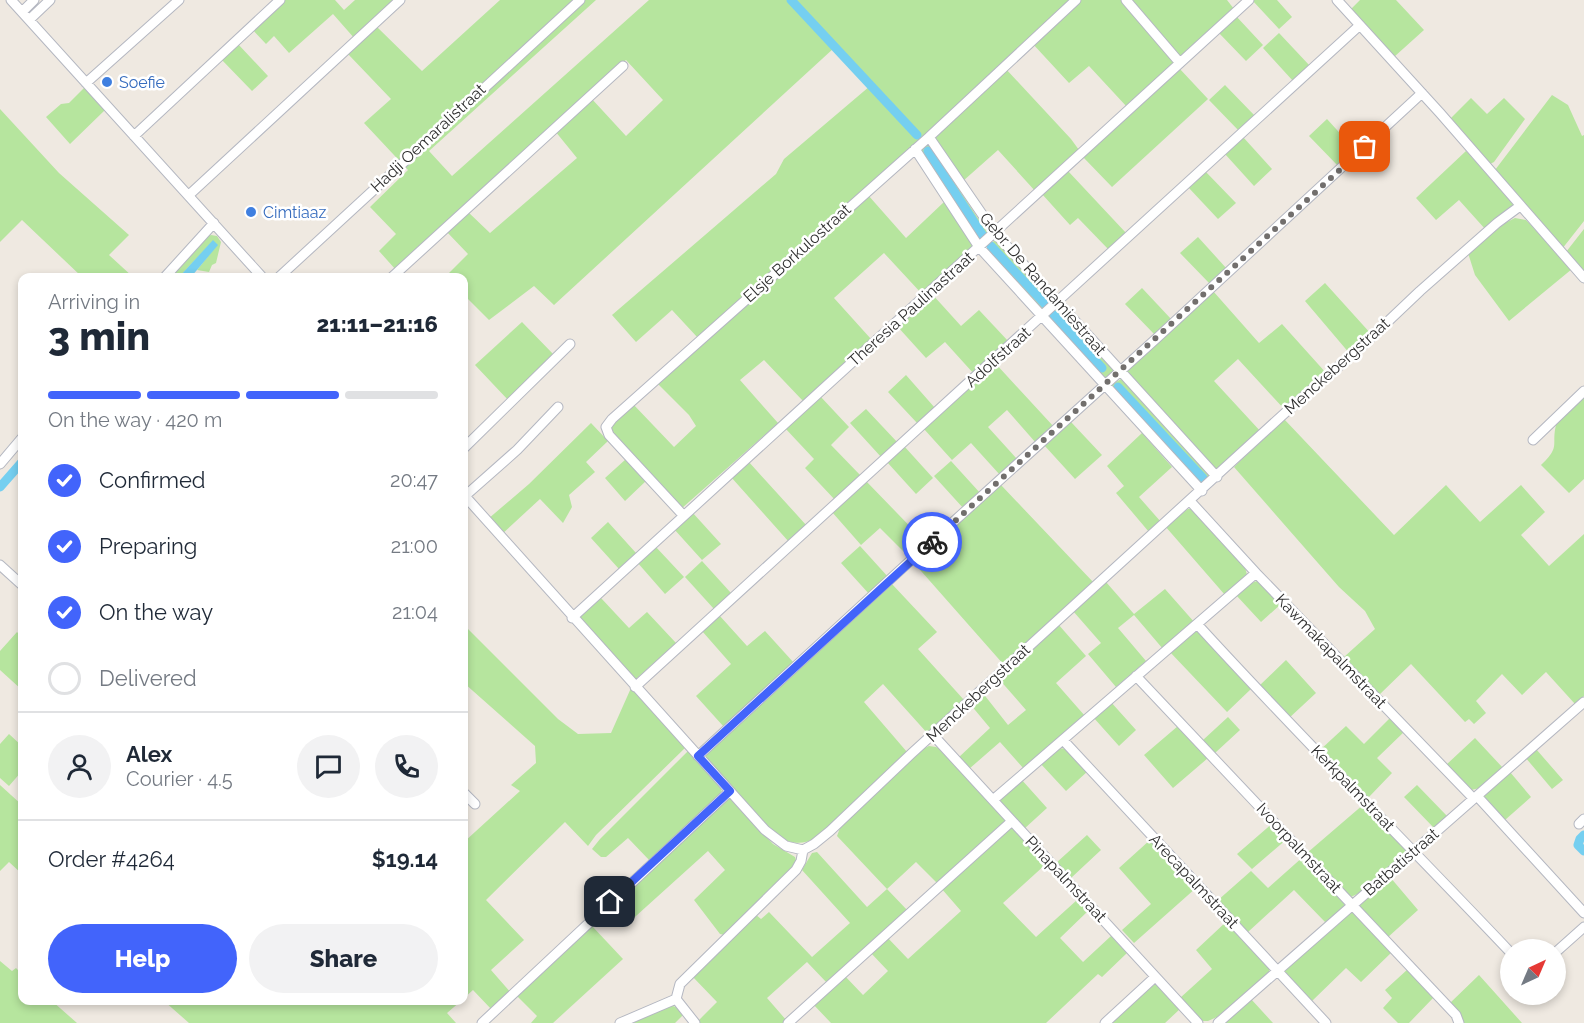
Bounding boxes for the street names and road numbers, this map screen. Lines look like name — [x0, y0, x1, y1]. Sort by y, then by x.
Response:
street label: Hadji Oemaralistraat — [367, 79, 490, 196]
street label: Elsje Borkulostraat — [739, 199, 855, 306]
street label: Gebr. De Randamiestraat — [976, 209, 1111, 360]
street label: Theresia Paulinastraat — [844, 247, 978, 370]
street label: Menckebergstraat — [1281, 313, 1394, 418]
street label: Adolfstraat — [962, 322, 1035, 391]
street label: Kawmakapalmstraat — [1272, 590, 1391, 713]
street label: Menckebergstraat — [922, 640, 1034, 746]
street label: Kerkpalmstraat — [1307, 741, 1399, 835]
street label: Ivoorpalmstraat — [1253, 799, 1346, 897]
street label: Batbatistraat — [1359, 824, 1443, 900]
street label: Arecapalmstraat — [1145, 830, 1243, 933]
street label: Pinapalmstraat — [1021, 832, 1111, 926]

